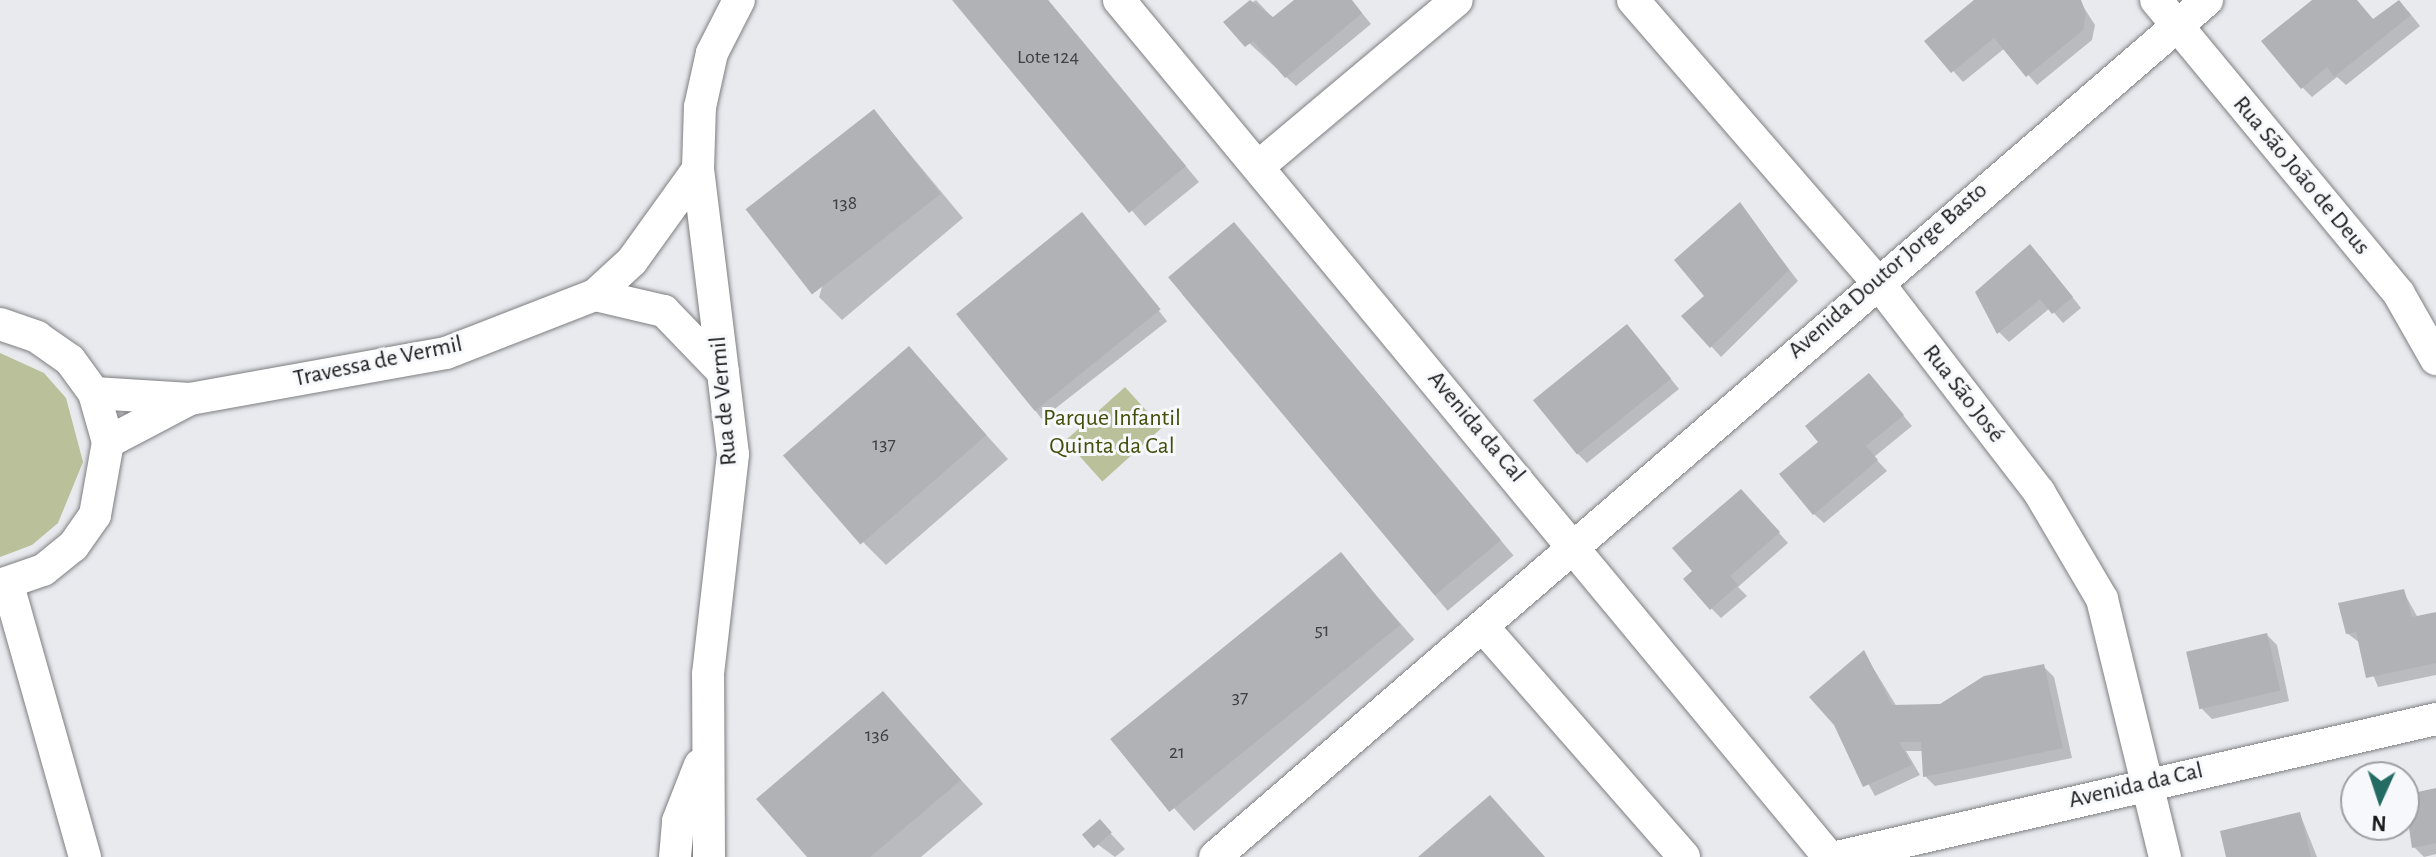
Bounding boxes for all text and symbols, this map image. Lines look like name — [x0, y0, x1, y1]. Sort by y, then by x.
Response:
house number: Lote 124 — [1017, 45, 1079, 69]
street label: Rua São João de Deus — [2226, 91, 2376, 261]
street label: Avenida Doutor Jorge Basto — [1782, 176, 1994, 366]
house number: 138 — [833, 191, 857, 215]
street label: Travessa de Vermil — [291, 330, 465, 394]
street label: Rua de Vermil — [704, 335, 744, 467]
street label: Rua São José — [1916, 339, 2010, 449]
street label: Avenida da Cal — [1421, 365, 1531, 489]
park label: Parque Infantil Quinta da Cal — [1043, 405, 1181, 461]
house number: 137 — [872, 432, 896, 456]
house number: 51 — [1314, 618, 1330, 642]
house number: 37 — [1232, 685, 1248, 709]
house number: 136 — [865, 723, 889, 747]
house number: 21 — [1169, 740, 1185, 764]
street label: Avenida da Cal — [2066, 757, 2206, 815]
north arrow — [2340, 761, 2420, 841]
text: N — [2371, 812, 2387, 834]

